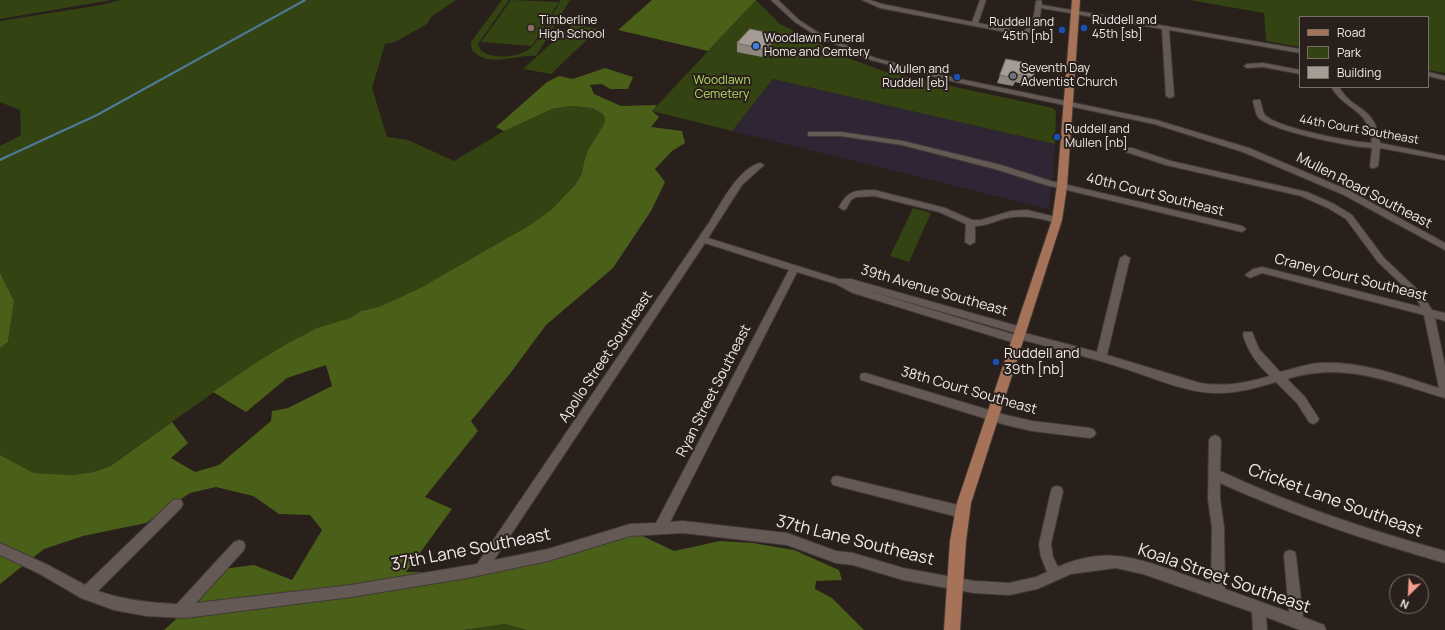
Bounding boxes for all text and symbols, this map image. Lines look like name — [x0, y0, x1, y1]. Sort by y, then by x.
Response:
place label: Timberline High School — [539, 14, 605, 42]
place label: Ruddell and 45th [sb] — [1092, 14, 1157, 42]
place label: Ruddell and 45th [nb] — [989, 16, 1054, 44]
legend — [1299, 16, 1429, 88]
marker: Timberline High School — [526, 23, 536, 33]
marker: Ruddell and 45th [sb] — [1079, 23, 1089, 33]
text: Road — [1337, 24, 1365, 41]
marker: Ruddell and 45th [nb] — [1057, 25, 1067, 35]
place label: Woodlawn Funeral Home and Cemtery — [764, 32, 870, 60]
marker: Woodlawn Funeral Home and Cemtery — [751, 41, 761, 51]
text: Park — [1337, 44, 1361, 61]
place label: Seventh Day Adventist Church — [1021, 62, 1117, 90]
place label: Mullen and Ruddell [eb] — [882, 63, 949, 91]
text: Building — [1337, 64, 1381, 81]
marker: Seventh Day Adventist Church — [1008, 71, 1018, 81]
marker: Mullen and Ruddell [eb] — [952, 72, 962, 82]
park label: Woodlawn Cemetery — [693, 74, 751, 102]
street label: 44th Court Southeast — [1298, 112, 1420, 148]
place label: Ruddell and Mullen [nb] — [1065, 123, 1130, 151]
marker: Ruddell and Mullen [nb] — [1052, 132, 1062, 142]
street label: Mullen Road Southeast — [1294, 150, 1434, 232]
street label: 40th Court Southeast — [1084, 170, 1226, 220]
street label: Craney Court Southeast — [1273, 251, 1429, 305]
street label: 39th Avenue Southeast — [859, 262, 1009, 320]
street label: Apollo Street Southeast — [556, 288, 656, 426]
street label: Ryan Street Southeast — [673, 322, 755, 460]
place label: Ruddell and 39th [nb] — [1004, 346, 1080, 378]
marker: Ruddell and 39th [nb] — [991, 357, 1001, 367]
street label: 38th Court Southeast — [899, 364, 1039, 418]
street label: Cricket Lane Southeast — [1245, 460, 1425, 542]
street label: 37th Lane Southeast — [774, 511, 936, 571]
street label: 37th Lane Southeast — [389, 525, 553, 575]
street label: Koala Street Southeast — [1135, 540, 1313, 618]
north arrow — [1389, 574, 1429, 614]
text: N — [1398, 596, 1411, 613]

